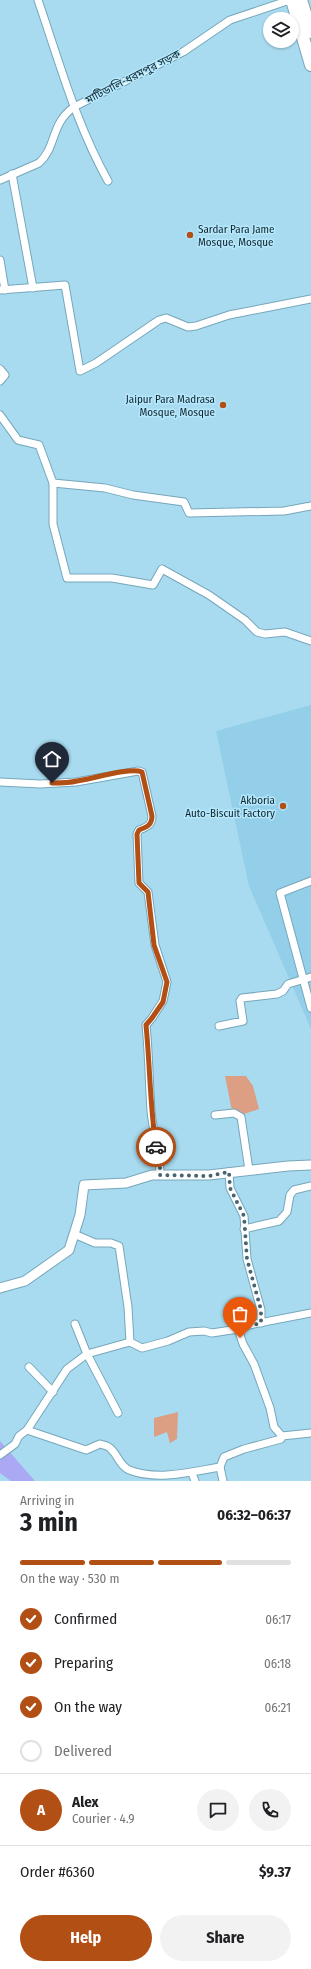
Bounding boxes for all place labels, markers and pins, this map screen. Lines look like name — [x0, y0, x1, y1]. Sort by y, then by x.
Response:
place label: Sardar Para Jame Mosque, Mosque — [198, 223, 274, 249]
marker: Sardar Para Jame Mosque, Mosque — [185, 230, 195, 240]
place label: Jaipur Para Madrasa Mosque, Mosque — [126, 393, 215, 419]
marker: Jaipur Para Madrasa Mosque, Mosque — [218, 400, 228, 410]
pin — [35, 742, 69, 783]
place label: Akboria Auto-Biscuit Factory — [185, 794, 275, 820]
marker: Akboria Auto-Biscuit Factory — [278, 801, 288, 811]
pin — [223, 1297, 257, 1338]

